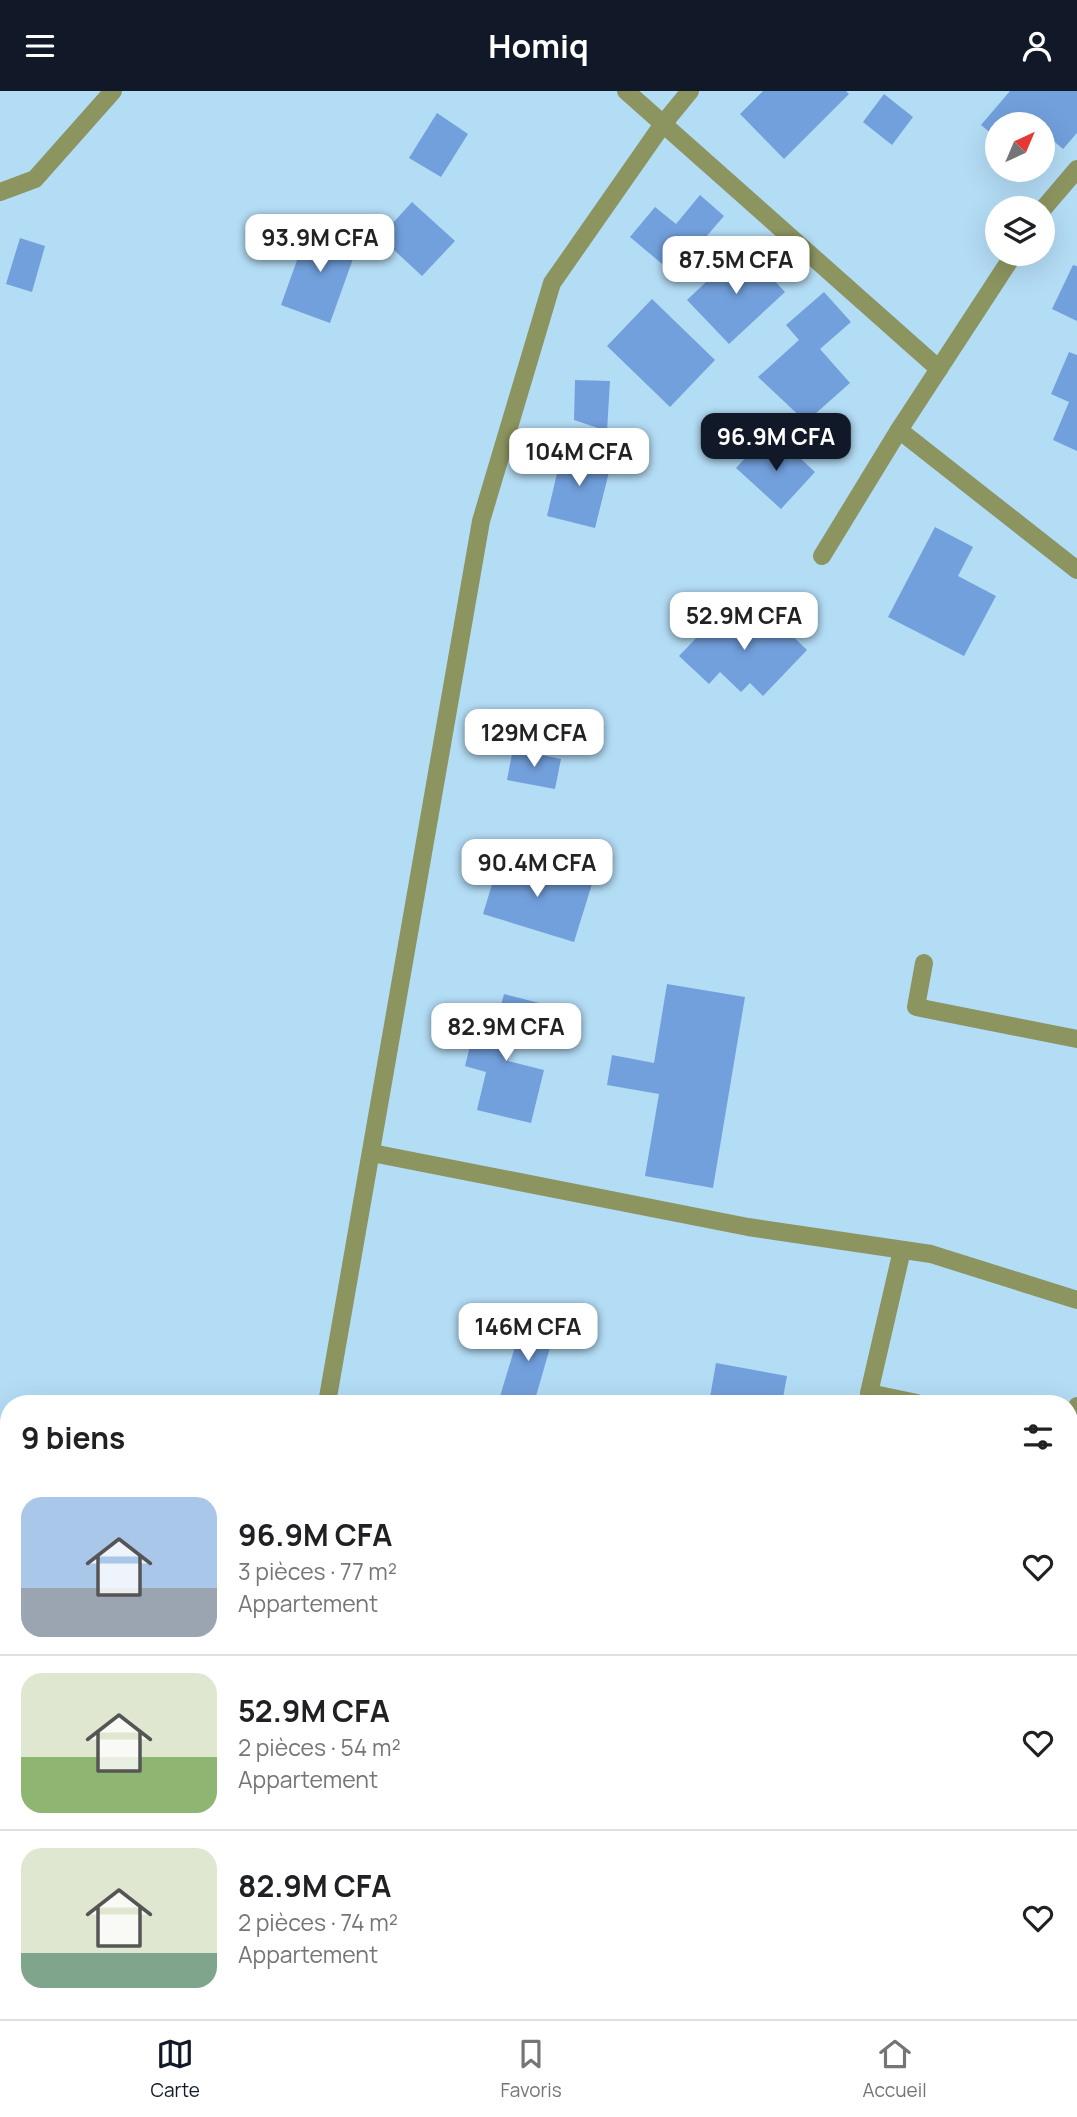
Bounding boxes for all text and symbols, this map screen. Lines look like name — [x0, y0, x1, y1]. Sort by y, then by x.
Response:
text: Homiq — [488, 24, 589, 68]
icon: menu — [21, 27, 59, 65]
icon: person — [1018, 27, 1056, 65]
north arrow — [985, 112, 1055, 182]
map controls — [985, 112, 1055, 266]
button: layers — [985, 196, 1055, 266]
pin: 93.9M CFA — [240, 215, 400, 274]
text: 93.9M CFA — [261, 221, 379, 253]
pin: 87.5M CFA — [656, 237, 816, 296]
text: 87.5M CFA — [679, 243, 793, 275]
pin: 96.9M CFA — [696, 413, 856, 473]
text: 96.9M CFA — [717, 420, 835, 452]
pin: 104M CFA — [507, 429, 651, 488]
text: 104M CFA — [525, 435, 633, 467]
pin: 52.9M CFA — [664, 593, 824, 652]
text: 52.9M CFA — [686, 599, 802, 631]
pin: 129M CFA — [462, 709, 606, 769]
text: 129M CFA — [481, 716, 587, 748]
pin: 90.4M CFA — [457, 839, 617, 899]
text: 90.4M CFA — [478, 846, 596, 878]
pin: 82.9M CFA — [426, 1003, 586, 1063]
text: 82.9M CFA — [447, 1010, 565, 1042]
pin: 146M CFA — [456, 1303, 600, 1363]
text: 146M CFA — [475, 1310, 581, 1342]
text: 9 biens — [21, 1417, 125, 1458]
icon: filters — [1019, 1418, 1057, 1456]
text: 96.9M CFA — [238, 1514, 392, 1555]
icon: home — [77, 1525, 161, 1609]
icon: heart — [1019, 1548, 1057, 1586]
text: 3 pièces · 77 m² — [238, 1555, 397, 1587]
text: Appartement — [238, 1587, 378, 1619]
text: 52.9M CFA — [238, 1690, 390, 1731]
icon: home — [77, 1701, 161, 1785]
icon: heart — [1019, 1724, 1057, 1762]
text: 2 pièces · 54 m² — [238, 1731, 401, 1763]
text: Appartement — [238, 1763, 378, 1795]
text: 82.9M CFA — [238, 1865, 391, 1906]
icon: home — [77, 1876, 161, 1960]
icon: heart — [1019, 1899, 1057, 1937]
text: 2 pièces · 74 m² — [238, 1906, 398, 1938]
text: Appartement — [238, 1938, 378, 1970]
tab: Carte — [150, 2035, 200, 2103]
tab: Favoris — [501, 2035, 562, 2103]
tab: Accueil — [863, 2035, 927, 2103]

